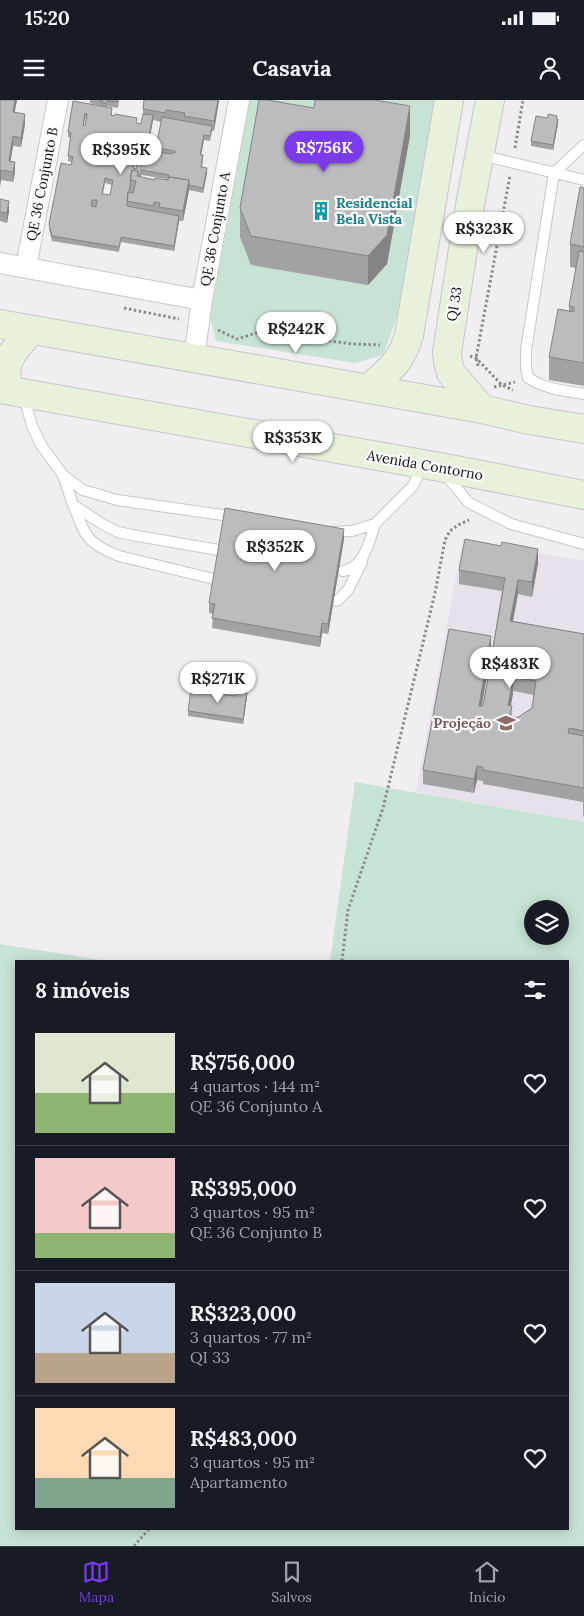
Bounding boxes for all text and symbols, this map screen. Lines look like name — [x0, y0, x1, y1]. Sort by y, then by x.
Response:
text: 15:20 — [25, 6, 70, 30]
icon: menu — [20, 54, 48, 82]
text: Casavia — [252, 54, 332, 82]
icon: person — [536, 54, 564, 82]
street label: QE 36 Conjunto B — [22, 125, 62, 243]
pin: R$756K — [283, 130, 365, 173]
pin: R$395K — [80, 132, 162, 175]
text: R$756K — [295, 137, 353, 157]
text: R$395K — [92, 139, 150, 159]
street label: QE 36 Conjunto A — [196, 170, 234, 288]
place label: Residencial Bela Vista — [336, 194, 413, 228]
building icon: Residencial Bela Vista — [310, 200, 332, 222]
pin: R$323K — [443, 212, 525, 254]
text: R$323K — [455, 218, 513, 238]
street label: QI 33 — [442, 285, 466, 323]
pin: R$242K — [255, 312, 337, 354]
text: R$242K — [267, 318, 325, 338]
pin: R$353K — [252, 420, 334, 463]
text: R$353K — [264, 427, 322, 447]
street label: Avenida Contorno — [365, 446, 484, 484]
pin: R$352K — [234, 530, 316, 572]
text: R$352K — [246, 536, 304, 556]
pin: R$483K — [469, 646, 551, 689]
text: R$483K — [481, 653, 539, 673]
pin: R$271K — [177, 662, 259, 704]
text: R$271K — [191, 668, 245, 688]
school or university icon: Projeção — [495, 712, 517, 734]
place label: Projeção — [433, 714, 491, 732]
map controls — [524, 900, 569, 945]
button: layers — [524, 900, 569, 945]
icon: filters — [521, 976, 549, 1004]
text: 8 imóveis — [35, 977, 130, 1004]
text: R$756,000 — [190, 1049, 295, 1076]
icon: home — [75, 1053, 135, 1113]
icon: heart — [521, 1069, 549, 1097]
text: 4 quartos · 144 m² — [190, 1076, 320, 1096]
text: QE 36 Conjunto A — [190, 1096, 322, 1116]
text: R$395,000 — [190, 1175, 297, 1202]
icon: home — [75, 1178, 135, 1238]
icon: heart — [521, 1194, 549, 1222]
text: 3 quartos · 95 m² — [190, 1202, 315, 1222]
text: QE 36 Conjunto B — [190, 1222, 322, 1242]
text: R$323,000 — [190, 1300, 296, 1327]
icon: home — [75, 1303, 135, 1363]
icon: heart — [521, 1319, 549, 1347]
text: 3 quartos · 77 m² — [190, 1327, 312, 1347]
text: QI 33 — [190, 1347, 230, 1367]
text: R$483,000 — [190, 1425, 297, 1452]
icon: home — [75, 1428, 135, 1488]
icon: heart — [521, 1444, 549, 1472]
text: 3 quartos · 95 m² — [190, 1452, 315, 1472]
text: Apartamento — [190, 1472, 287, 1492]
tab: Mapa — [79, 1558, 114, 1606]
tab: Salvos — [271, 1558, 312, 1606]
tab: Início — [469, 1558, 505, 1606]

